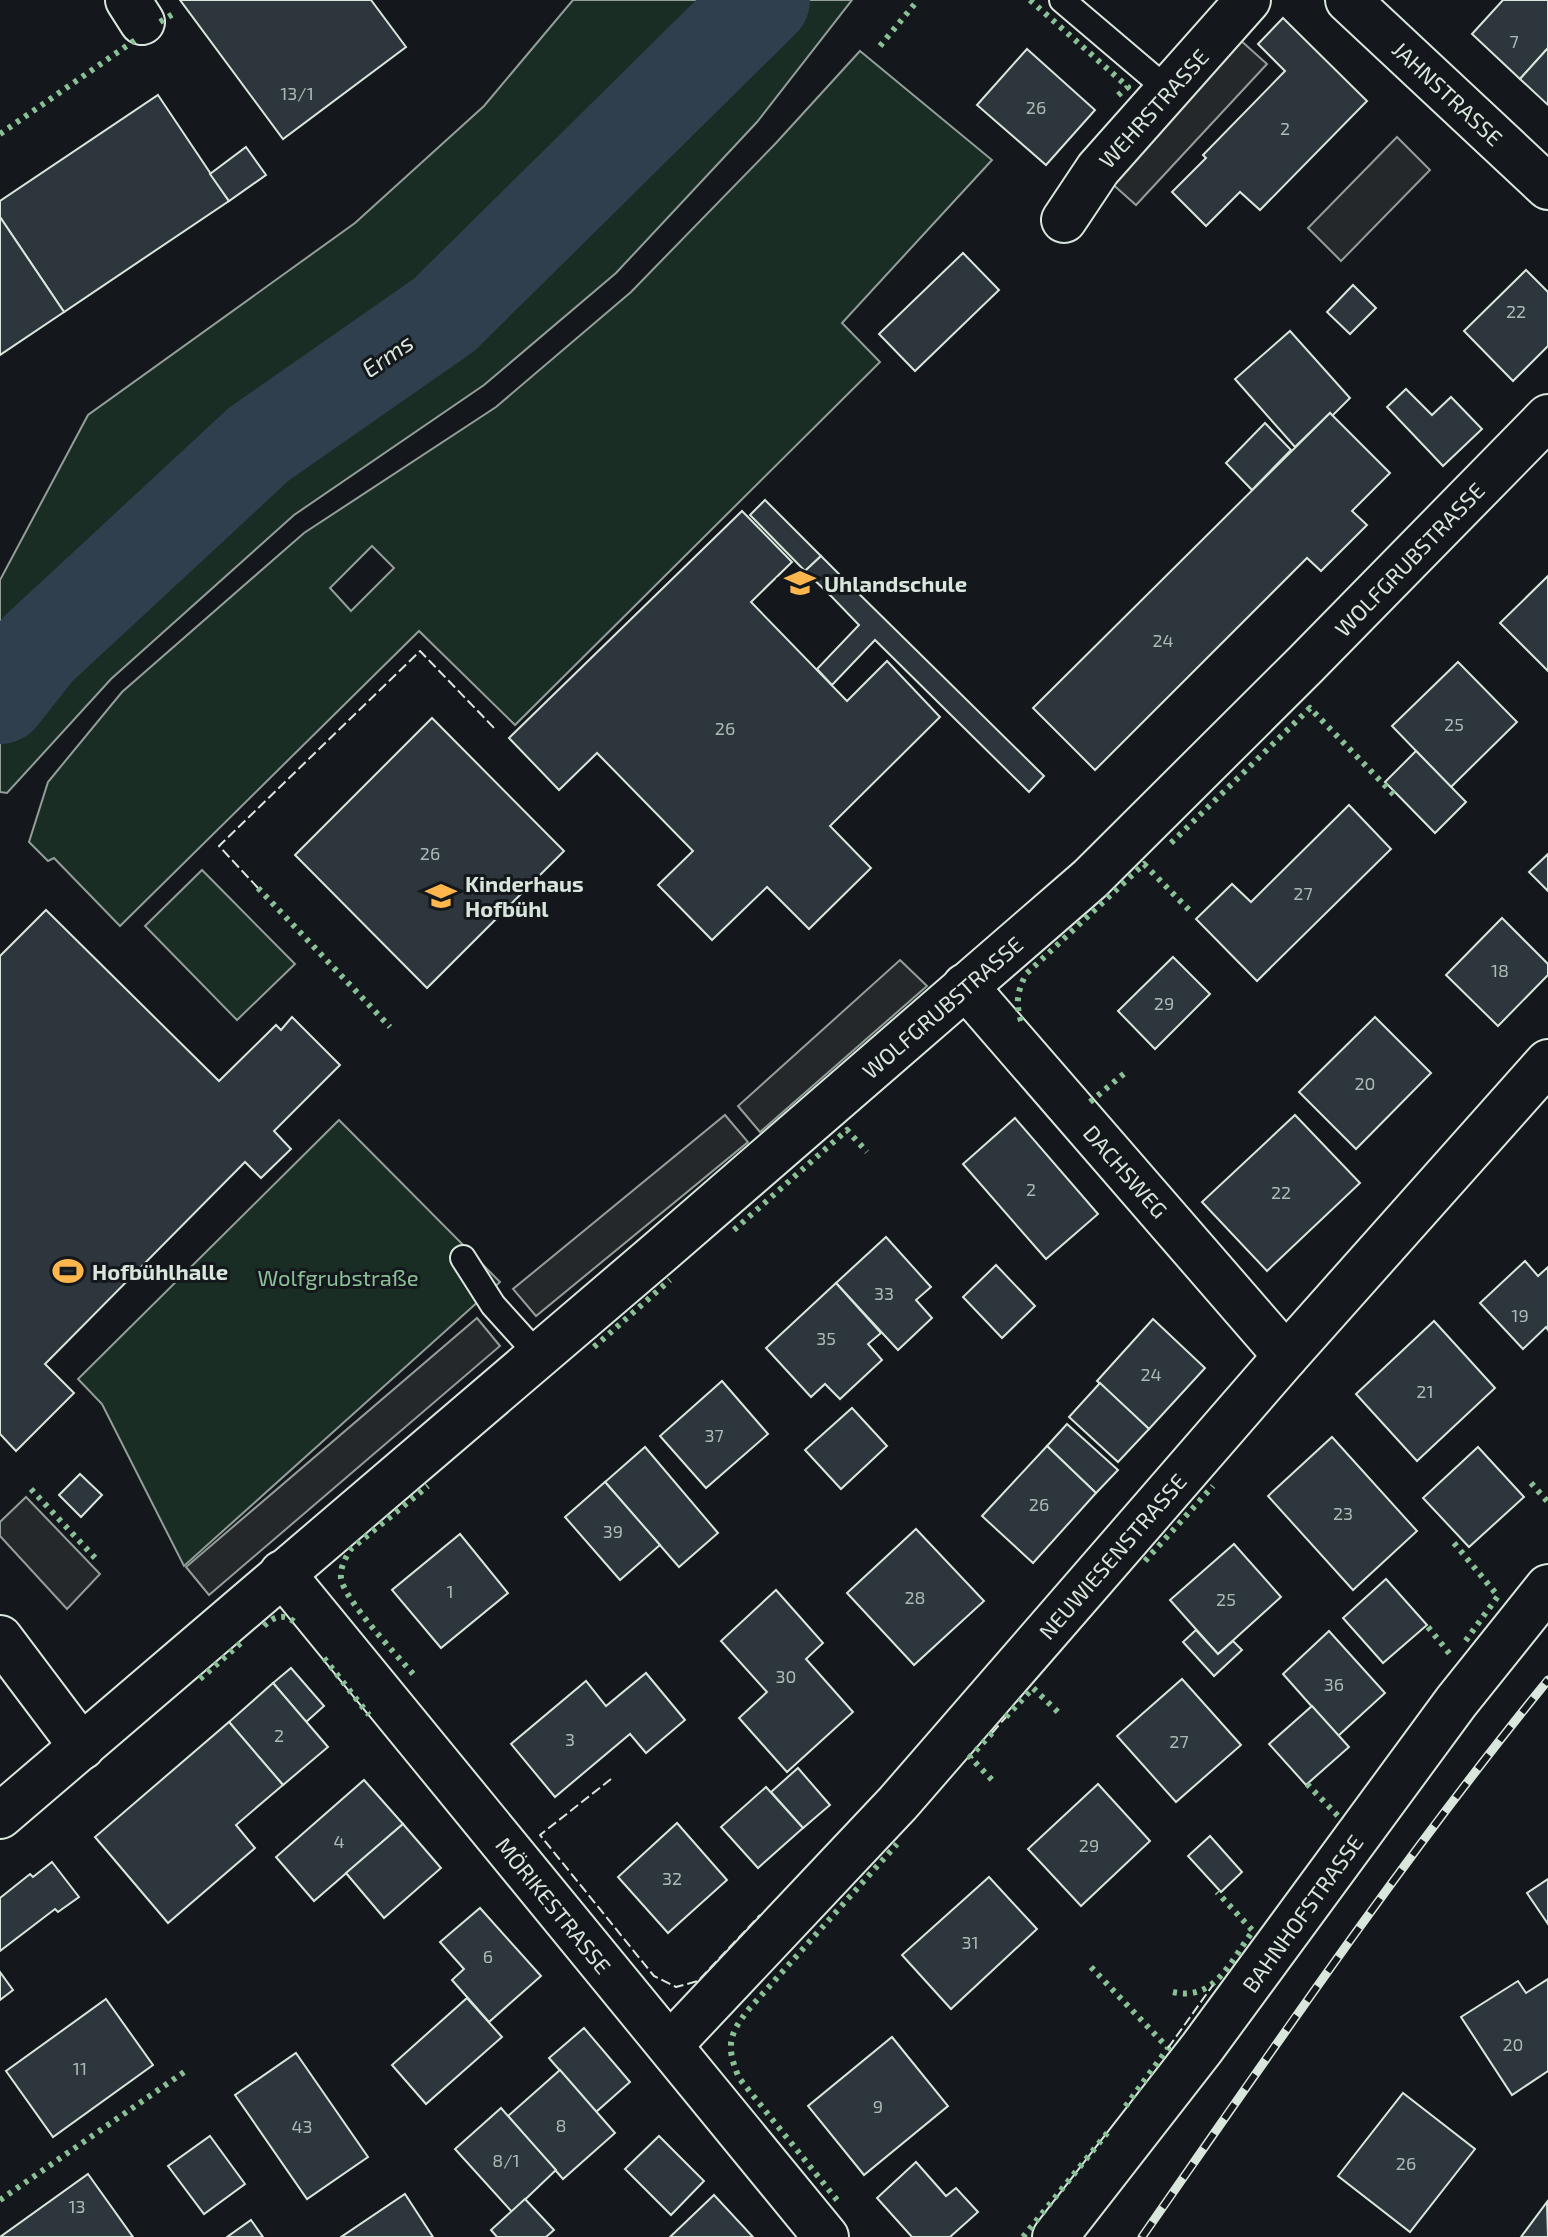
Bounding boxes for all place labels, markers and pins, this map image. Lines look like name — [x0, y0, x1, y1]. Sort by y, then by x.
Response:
school or university icon: Uhlandschule — [783, 566, 817, 600]
place label: Uhlandschule — [824, 570, 967, 596]
place label: Kinderhaus Hofbühl — [465, 870, 584, 921]
school or university icon: Kinderhaus Hofbühl — [424, 879, 458, 913]
sports icon: Hofbühlhalle — [51, 1254, 85, 1288]
place label: Hofbühlhalle — [92, 1258, 228, 1284]

